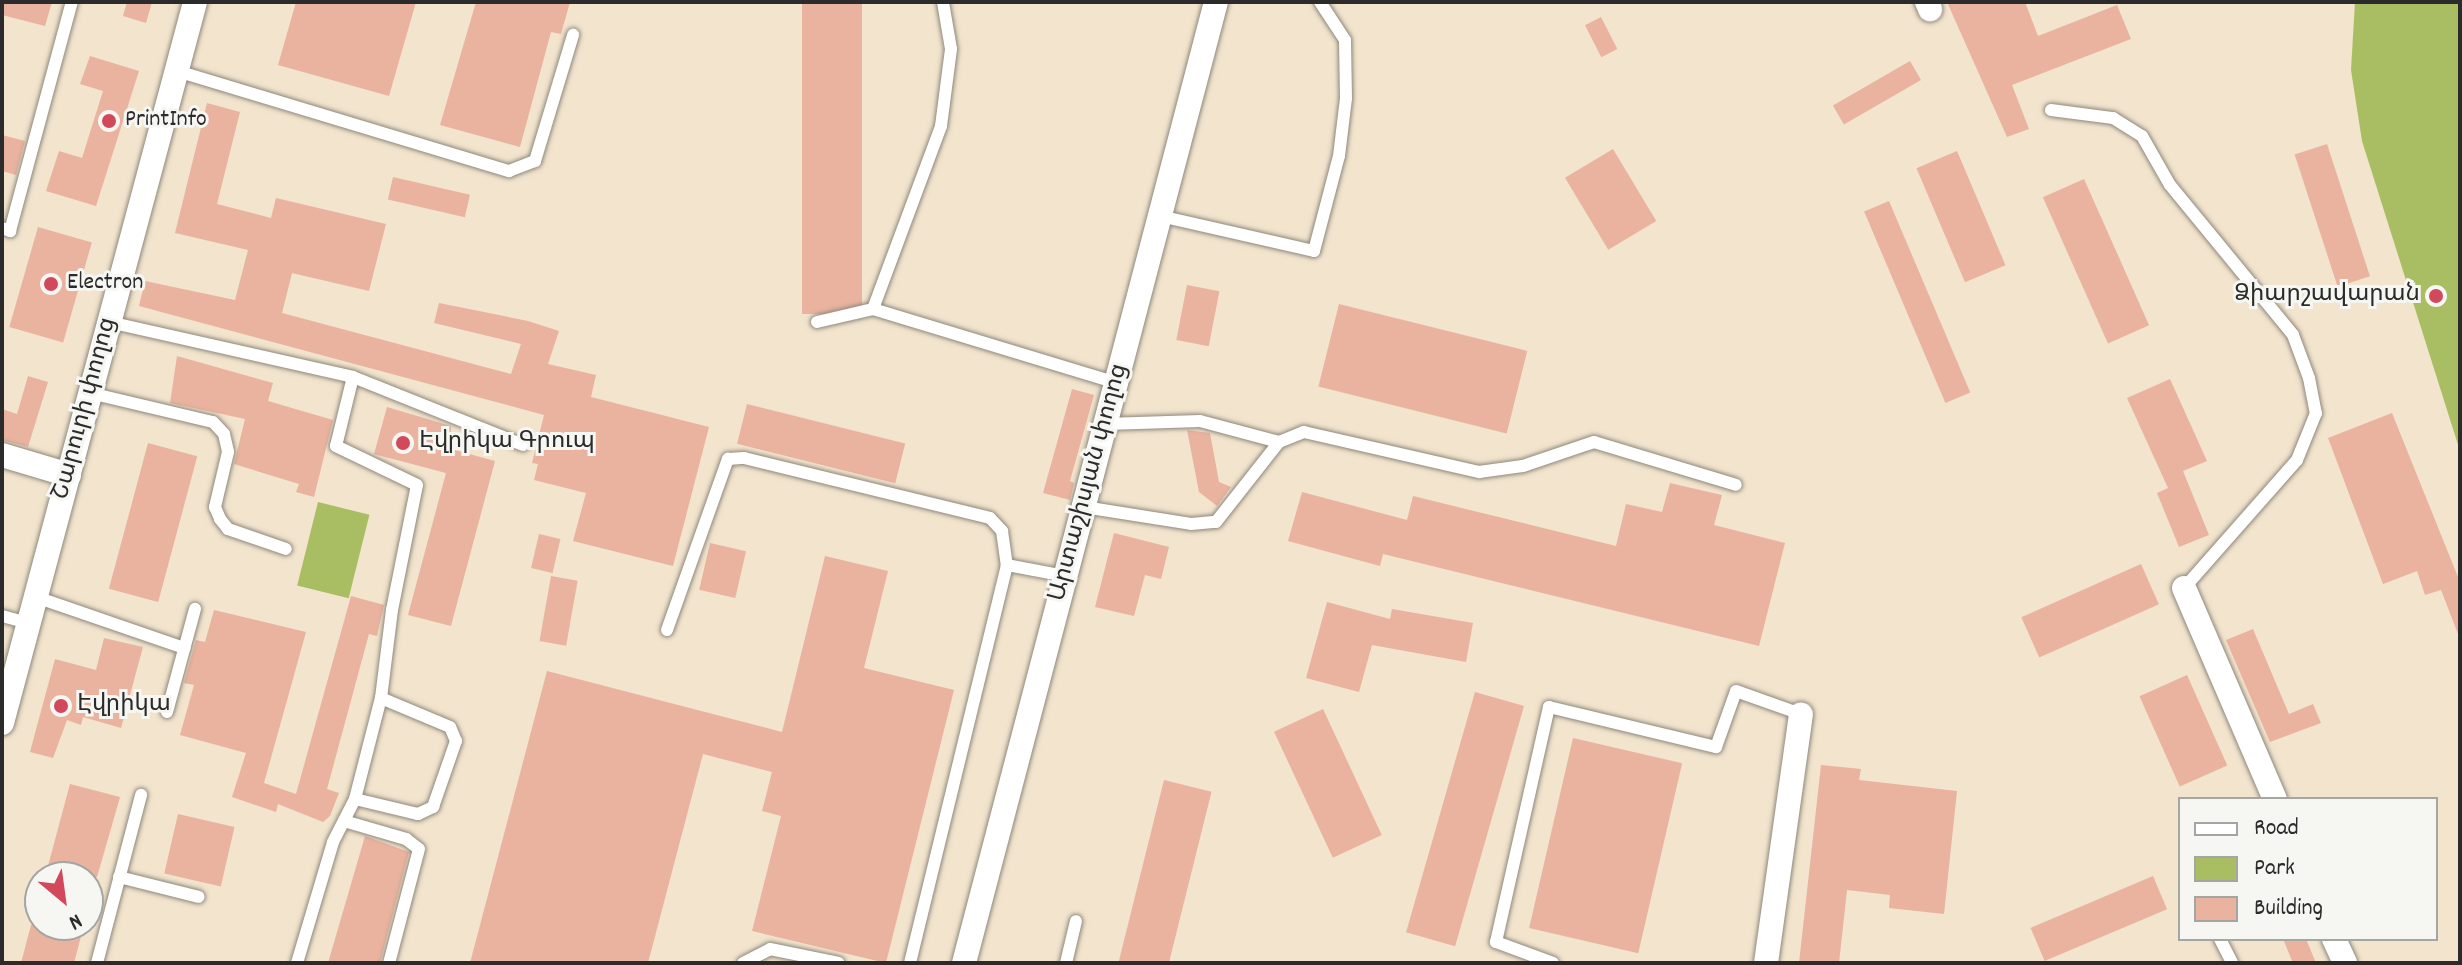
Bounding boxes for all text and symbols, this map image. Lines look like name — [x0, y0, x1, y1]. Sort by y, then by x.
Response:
place label: PrintInfo — [125, 107, 207, 135]
marker: PrintInfo — [100, 112, 118, 130]
place label: Electron — [67, 270, 143, 298]
marker: Electron — [42, 275, 60, 293]
place label: Ձիարշավարան — [2234, 282, 2420, 310]
marker: Ձիարշավարան — [2427, 287, 2445, 305]
street label: Շարուրի փողոց — [48, 315, 124, 503]
street label: Արտաշիսյան փողոց — [1044, 361, 1136, 605]
place label: Էվրիկա Գրուպ — [419, 429, 595, 457]
marker: Էվրիկա Գրուպ — [394, 434, 412, 452]
place label: Էվրիկա — [77, 692, 171, 720]
marker: Էվրիկա — [52, 697, 70, 715]
legend — [2178, 797, 2438, 941]
text: Road — [2254, 812, 2299, 846]
text: Park — [2254, 852, 2295, 886]
north arrow — [24, 861, 104, 941]
text: Building — [2254, 892, 2323, 926]
text: N — [63, 904, 87, 937]

